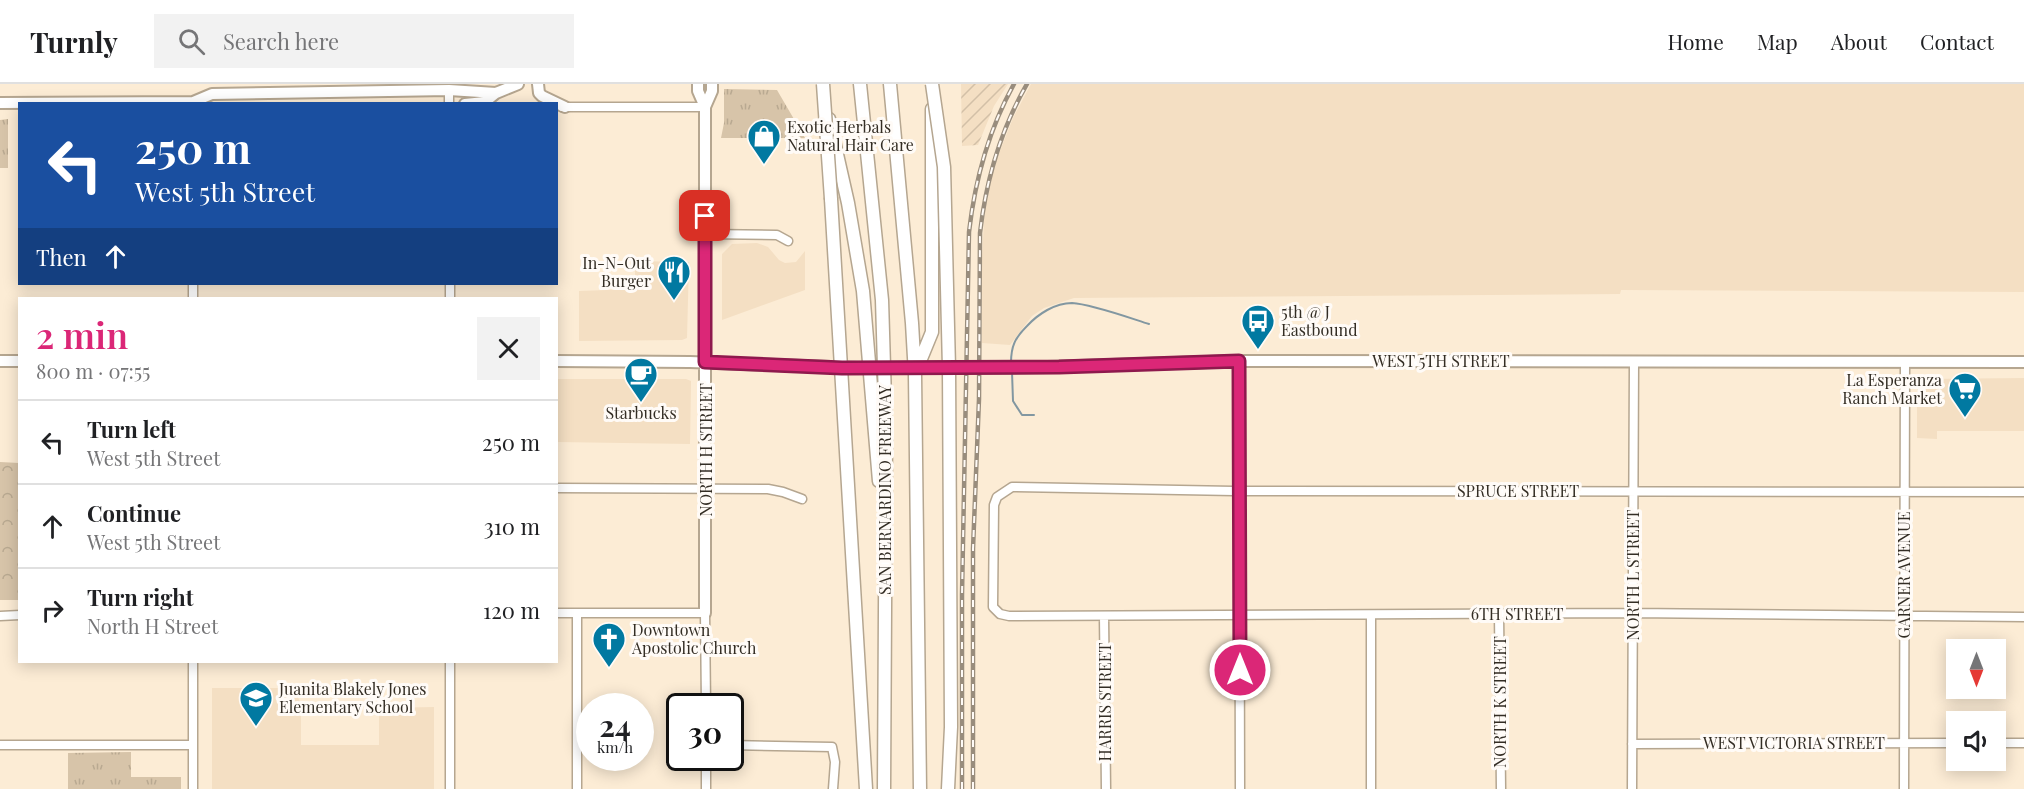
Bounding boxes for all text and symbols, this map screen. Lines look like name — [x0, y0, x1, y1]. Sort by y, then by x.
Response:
search box — [154, 14, 574, 68]
text: Turnly — [30, 23, 118, 60]
icon: search — [175, 25, 208, 58]
text: Search here — [223, 26, 339, 56]
text: Home — [1668, 27, 1724, 55]
text: Map — [1757, 27, 1798, 55]
text: About — [1831, 27, 1887, 55]
text: Contact — [1920, 27, 1994, 55]
place label: Exotic Herbals Natural Hair Care — [787, 116, 914, 155]
shop icon: Exotic Herbals Natural Hair Care — [746, 118, 782, 165]
text: 250 m — [135, 119, 251, 175]
icon: left — [36, 126, 114, 204]
text: West 5th Street — [135, 173, 315, 209]
pin — [679, 190, 730, 241]
icon: arrive — [688, 199, 721, 232]
icon: ahead — [99, 240, 132, 273]
text: Then — [36, 242, 87, 272]
place label: In-N-Out Burger — [582, 252, 651, 291]
restaurant icon: In-N-Out Burger — [656, 254, 692, 301]
place label: 5th @ J Eastbound — [1281, 301, 1357, 340]
bus stop icon: 5th @ J Eastbound — [1240, 303, 1276, 350]
text: 2 min — [36, 310, 128, 358]
button: close — [477, 317, 540, 380]
street label: WEST 5TH STREET — [1371, 350, 1510, 371]
cafe icon: Starbucks — [623, 356, 659, 403]
text: 800 m · 07:55 — [36, 357, 150, 384]
place label: La Esperanza Ranch Market — [1842, 369, 1942, 408]
supermarket icon: La Esperanza Ranch Market — [1947, 371, 1983, 418]
street label: NORTH H STREET — [695, 383, 716, 517]
street label: SAN BERNARDINO FREEWAY — [874, 384, 895, 595]
place label: Starbucks — [605, 402, 677, 423]
text: Turn left — [87, 414, 176, 444]
icon: left — [36, 426, 69, 459]
text: 250 m — [482, 427, 540, 457]
text: West 5th Street — [87, 444, 220, 471]
street label: SPRUCE STREET — [1457, 480, 1579, 501]
text: Continue — [87, 498, 181, 528]
street label: NORTH L STREET — [1622, 509, 1643, 640]
icon: ahead — [36, 510, 69, 543]
text: 310 m — [484, 511, 540, 541]
street label: GARNER AVENUE — [1893, 511, 1914, 639]
text: West 5th Street — [87, 528, 220, 555]
text: Turn right — [87, 582, 193, 612]
icon: right — [36, 594, 69, 627]
text: 120 m — [483, 595, 540, 625]
street label: 6TH STREET — [1471, 603, 1563, 624]
text: North H Street — [87, 612, 218, 639]
place label: Downtown Apostolic Church — [631, 619, 757, 658]
church icon: Downtown Apostolic Church — [591, 621, 627, 668]
street label: NORTH K STREET — [1489, 636, 1510, 768]
position arrow — [1208, 638, 1272, 702]
north arrow — [1946, 639, 2006, 699]
map controls — [1946, 639, 2006, 771]
street label: HARRIS STREET — [1094, 642, 1115, 762]
place label: Juanita Blakely Jones Elementary School — [278, 678, 426, 717]
school or university icon: Juanita Blakely Jones Elementary School — [238, 680, 274, 727]
speed limit sign: 30 — [666, 693, 744, 771]
text: 24 — [599, 705, 631, 745]
button: sound — [1946, 711, 2006, 771]
street label: WEST VICTORIA STREET — [1702, 732, 1885, 753]
text: km/h — [597, 737, 633, 757]

